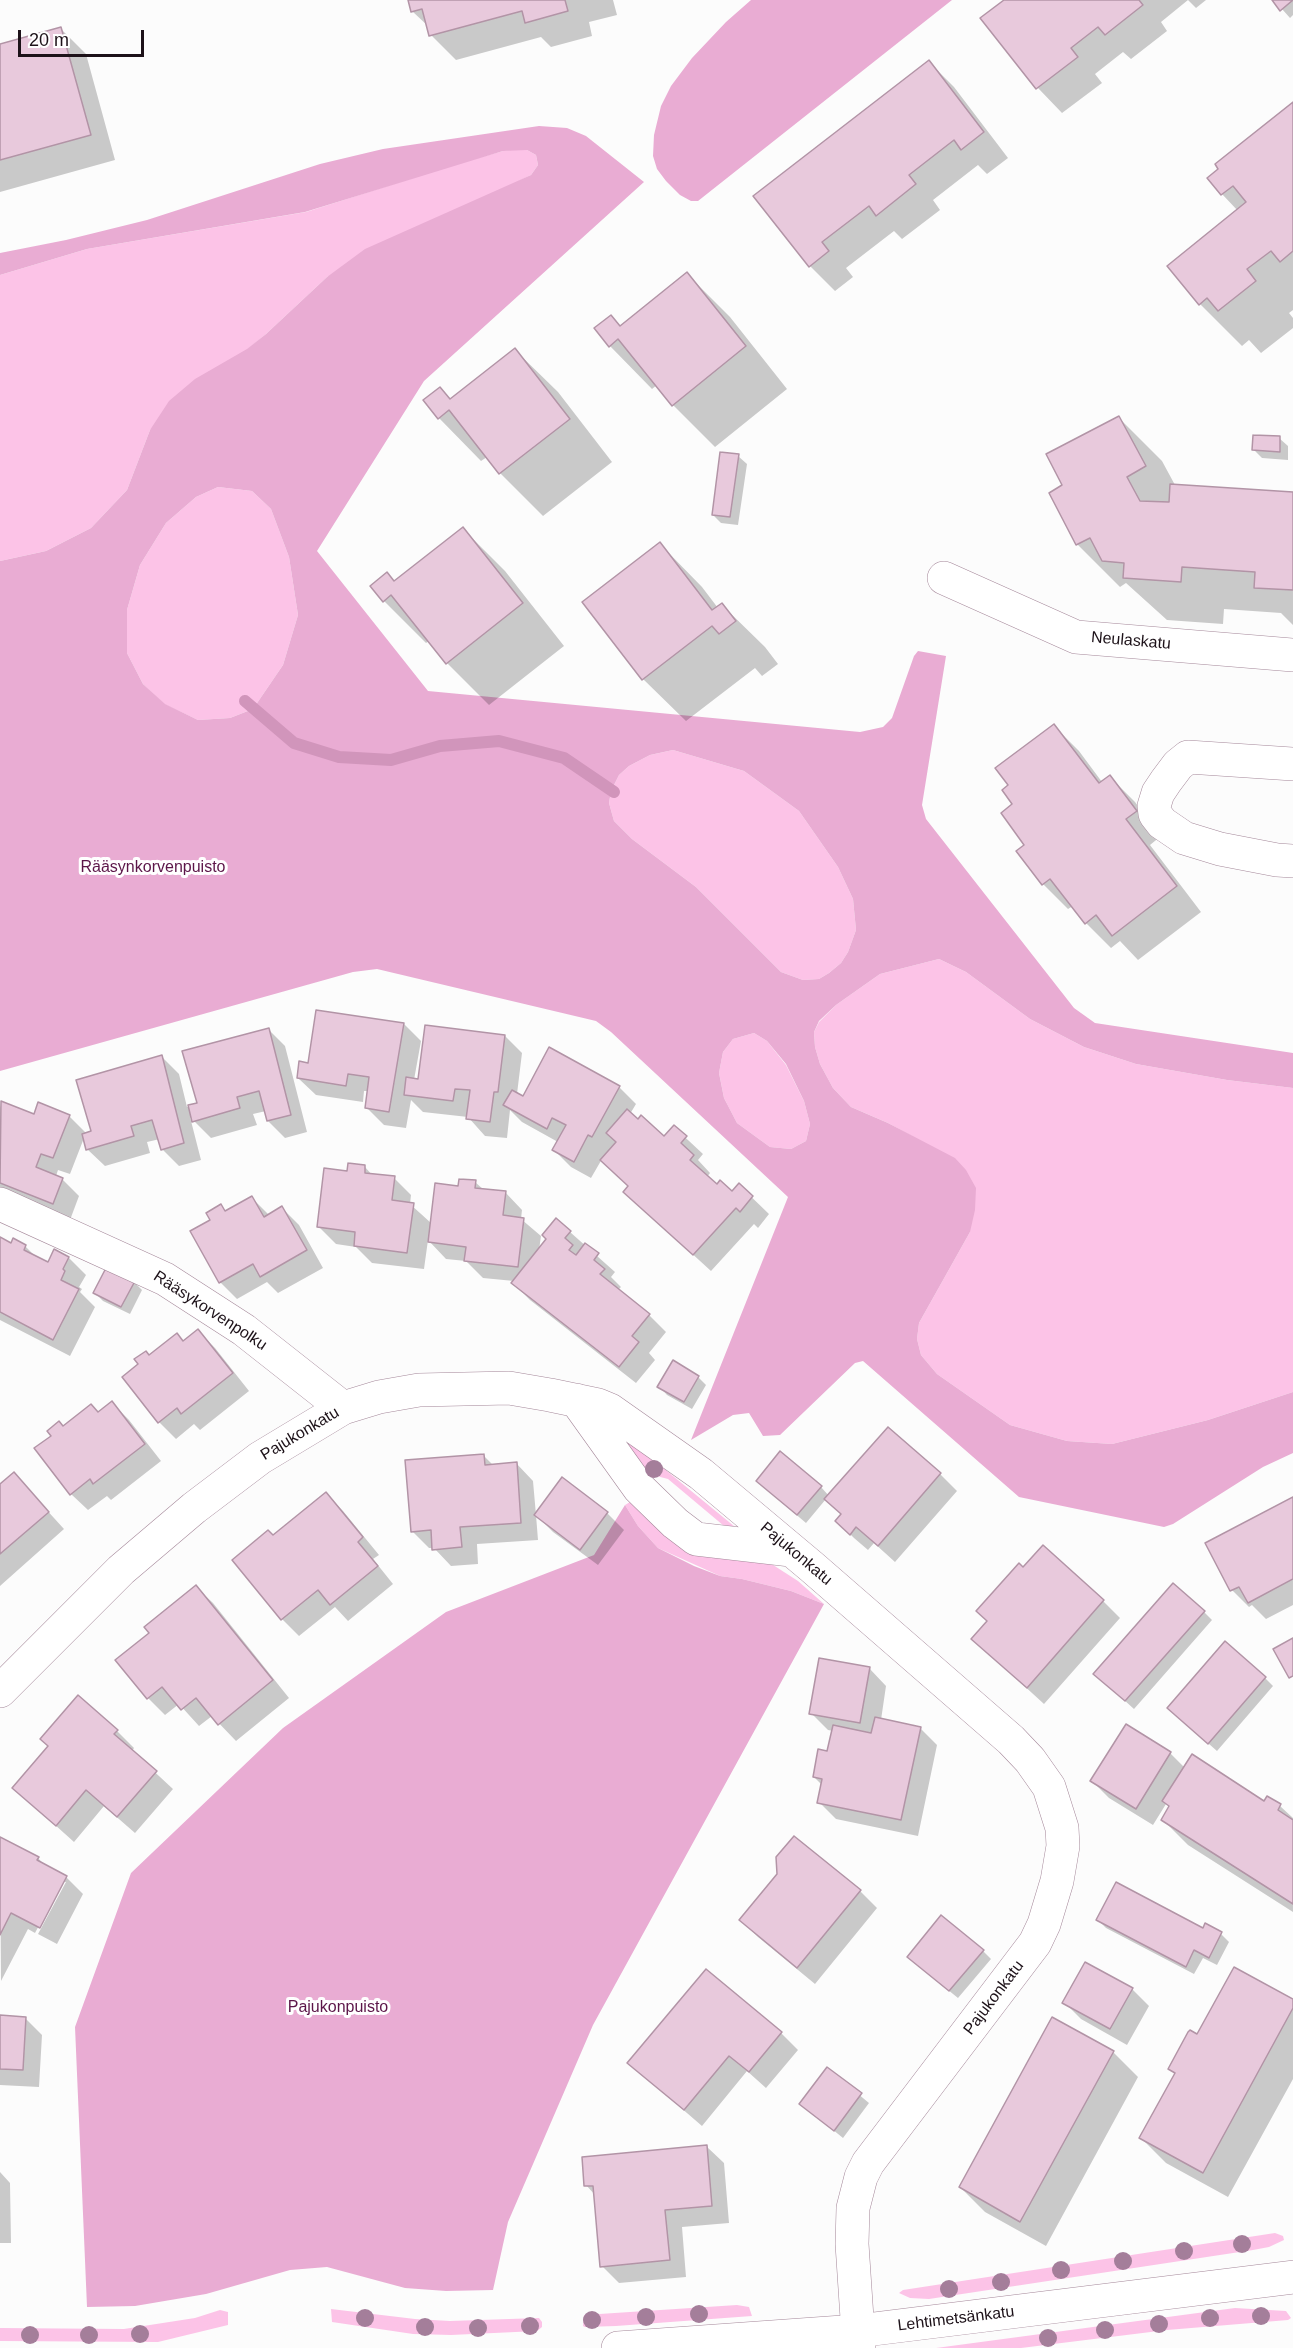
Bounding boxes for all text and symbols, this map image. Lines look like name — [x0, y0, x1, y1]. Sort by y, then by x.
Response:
scale bar — [21, 18, 147, 56]
text: 20 m — [29, 30, 69, 50]
street label: Neulaskatu — [1090, 628, 1172, 654]
park label: Rääsynkorvenpuisto — [81, 858, 225, 878]
street label: Rääsykorvenpolku — [150, 1267, 270, 1355]
street label: Pajukonkatu — [257, 1403, 343, 1465]
street label: Pajukonkatu — [756, 1518, 836, 1590]
street label: Pajukonkatu — [960, 1957, 1028, 2039]
park label: Pajukonpuisto — [288, 1998, 388, 2018]
street label: Lehtimetsänkatu — [897, 2302, 1015, 2336]

